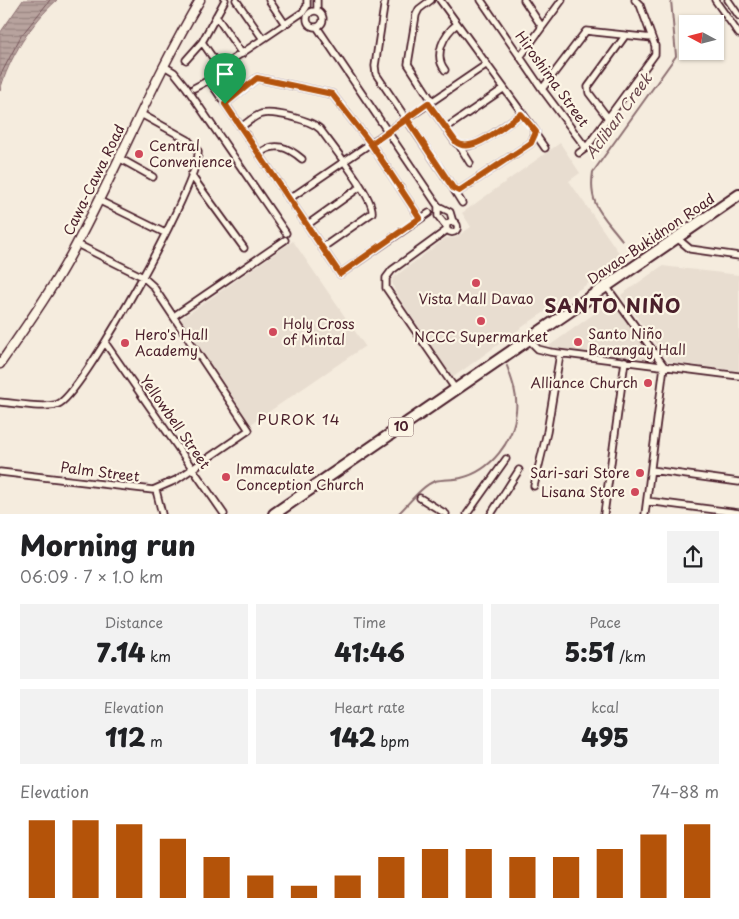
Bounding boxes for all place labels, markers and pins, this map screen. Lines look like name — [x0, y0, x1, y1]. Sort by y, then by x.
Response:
pin — [204, 53, 246, 104]
place label: Central Convenience — [149, 135, 233, 172]
marker: Central Convenience — [133, 148, 145, 160]
marker: Vista Mall Davao — [470, 277, 482, 289]
place label: Vista Mall Davao — [418, 288, 534, 309]
place label: Holy Cross of Mintal — [283, 313, 355, 350]
marker: NCCC Supermarket — [475, 315, 487, 327]
place label: Santo Niño Barangay Hall — [588, 323, 686, 360]
place label: Hero's Hall Academy — [135, 324, 208, 361]
marker: Holy Cross of Mintal — [267, 326, 279, 338]
place label: NCCC Supermarket — [414, 326, 548, 347]
marker: Santo Niño Barangay Hall — [572, 336, 584, 348]
marker: Hero's Hall Academy — [119, 337, 131, 349]
place label: Alliance Church — [531, 372, 638, 393]
marker: Alliance Church — [642, 377, 654, 389]
place label: Immaculate Conception Church — [236, 458, 364, 495]
place label: Sari-sari Store — [530, 462, 630, 483]
marker: Sari-sari Store — [634, 467, 646, 479]
marker: Immaculate Conception Church — [220, 471, 232, 483]
place label: Lisana Store — [541, 481, 625, 502]
marker: Lisana Store — [629, 486, 641, 498]

